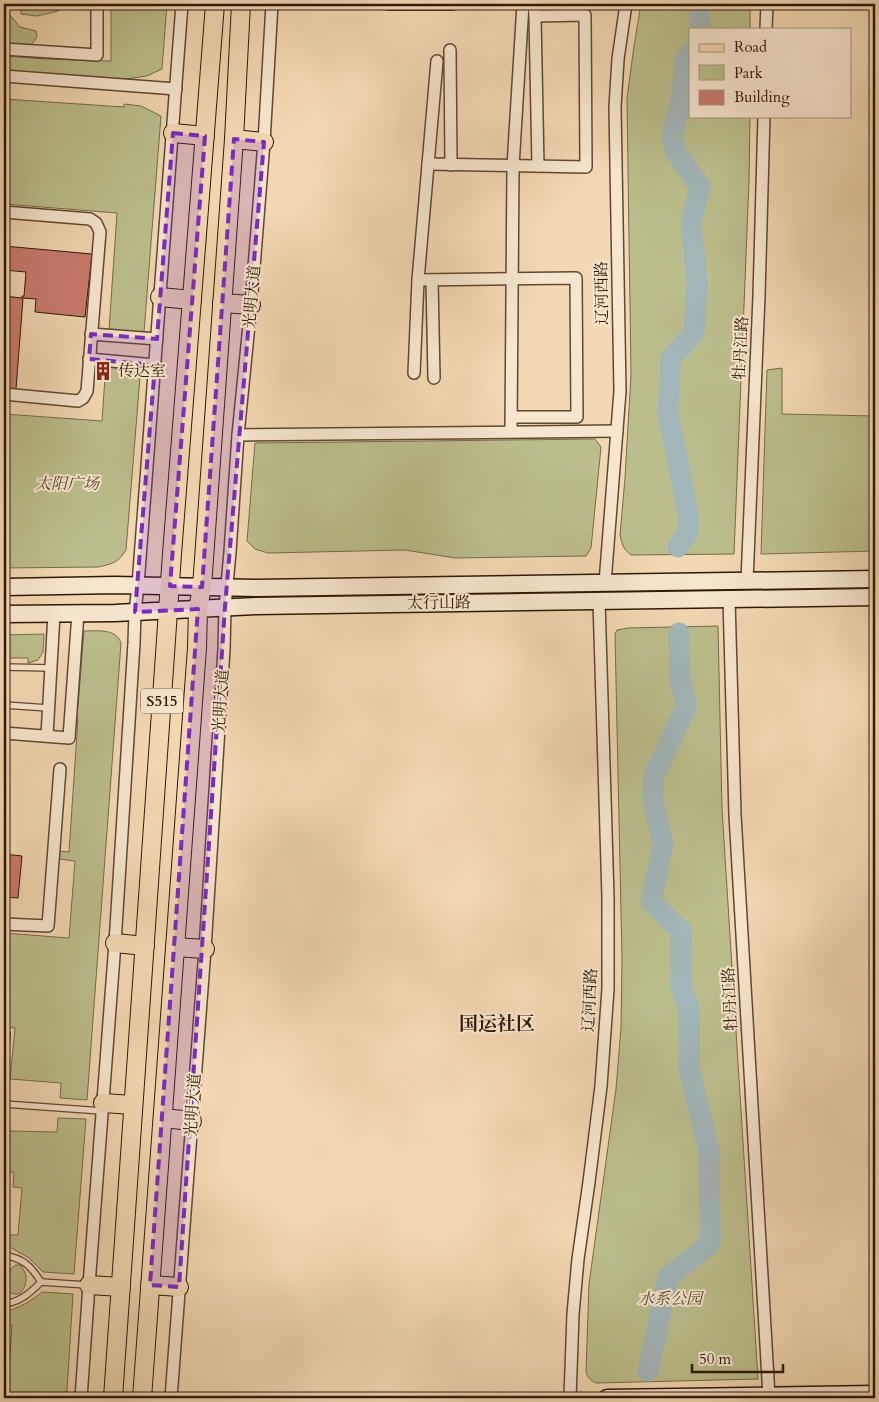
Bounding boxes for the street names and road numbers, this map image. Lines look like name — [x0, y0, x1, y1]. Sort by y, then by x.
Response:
street label: 辽河西路 — [590, 261, 614, 325]
street label: 光明大道 — [238, 264, 266, 330]
street label: 牡丹江路 — [728, 315, 754, 381]
street label: 太行山路 — [407, 591, 471, 615]
street label: 光明大道 — [208, 668, 234, 734]
road number: S515 — [141, 688, 183, 714]
street label: 牡丹江路 — [717, 966, 743, 1032]
street label: 辽河西路 — [577, 967, 603, 1033]
street label: 光明大道 — [180, 1072, 206, 1138]

